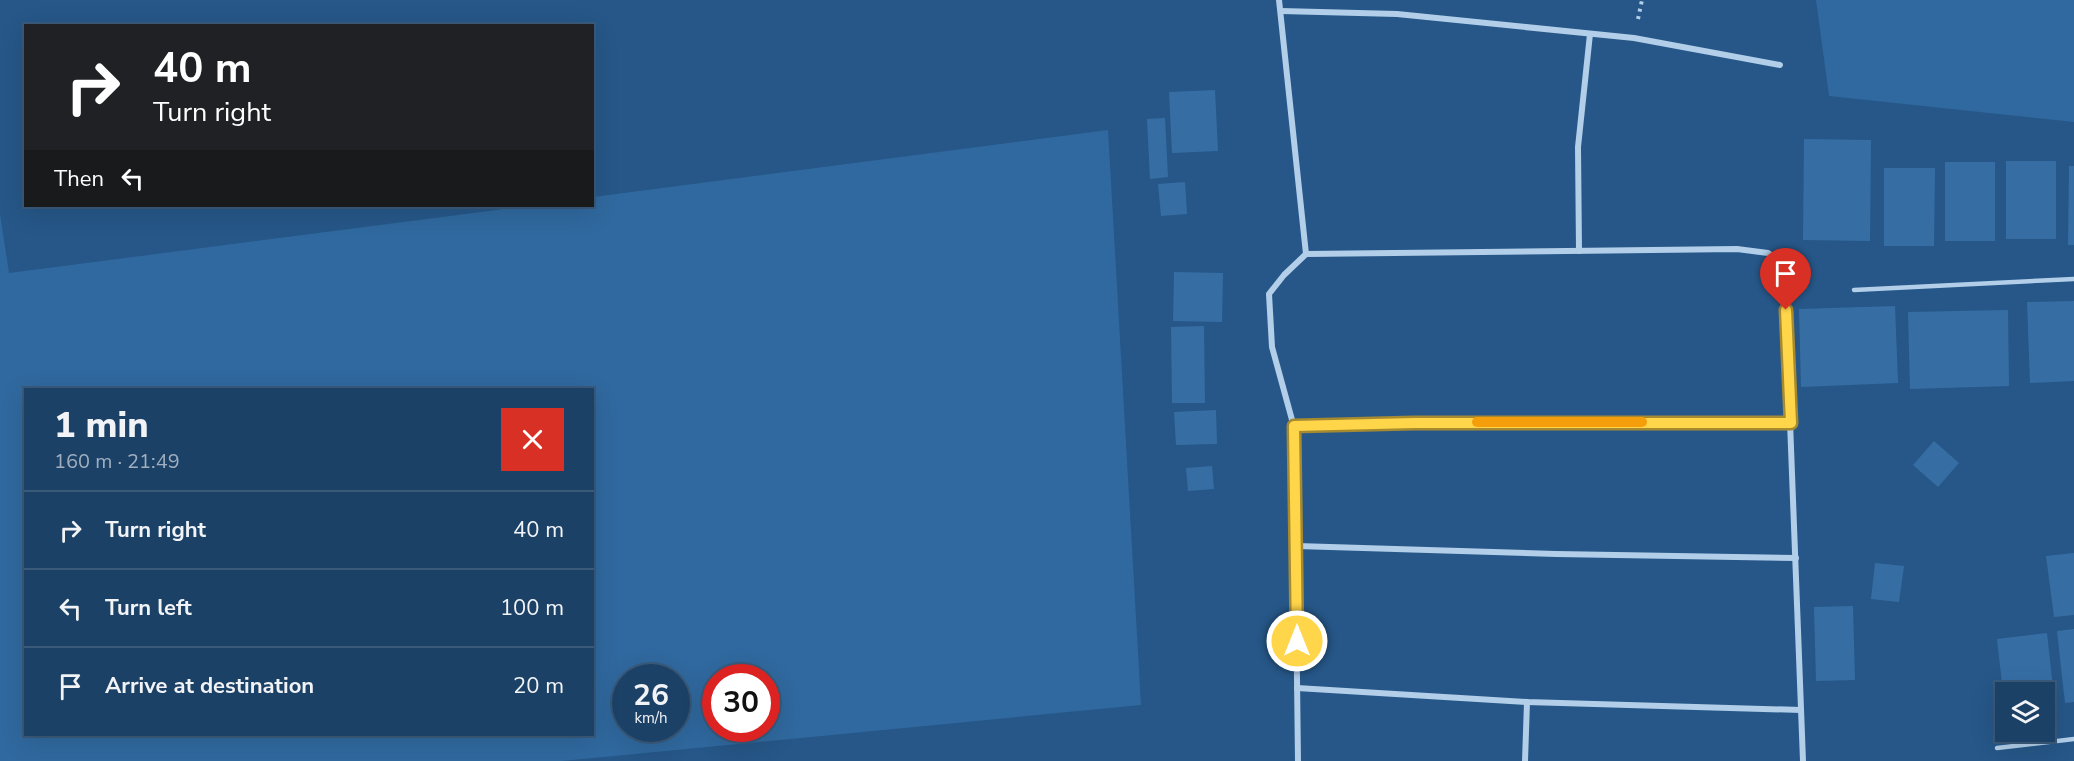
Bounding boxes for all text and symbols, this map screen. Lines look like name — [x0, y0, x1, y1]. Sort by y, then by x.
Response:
text: 40 m — [153, 40, 252, 97]
icon: right — [54, 48, 132, 126]
text: Turn right — [153, 94, 271, 131]
icon: left — [116, 162, 149, 195]
text: Then — [54, 164, 104, 194]
pin — [1760, 248, 1811, 310]
icon: arrive — [1769, 257, 1802, 290]
text: 1 min — [54, 401, 149, 450]
button: close — [501, 408, 564, 471]
text: 160 m · 21:49 — [54, 448, 180, 475]
icon: right — [54, 514, 87, 547]
text: Turn right — [105, 515, 206, 545]
text: 40 m — [513, 515, 564, 545]
icon: left — [54, 592, 87, 625]
text: Turn left — [105, 593, 192, 623]
text: 100 m — [500, 593, 564, 623]
position arrow — [1265, 609, 1329, 673]
speed limit sign: 30 — [702, 664, 780, 742]
icon: arrive — [54, 670, 87, 703]
text: Arrive at destination — [105, 671, 314, 701]
text: 20 m — [513, 671, 564, 701]
text: 26 — [633, 675, 669, 716]
map controls — [1995, 682, 2055, 742]
button: layers — [1995, 682, 2055, 742]
text: km/h — [634, 708, 668, 728]

